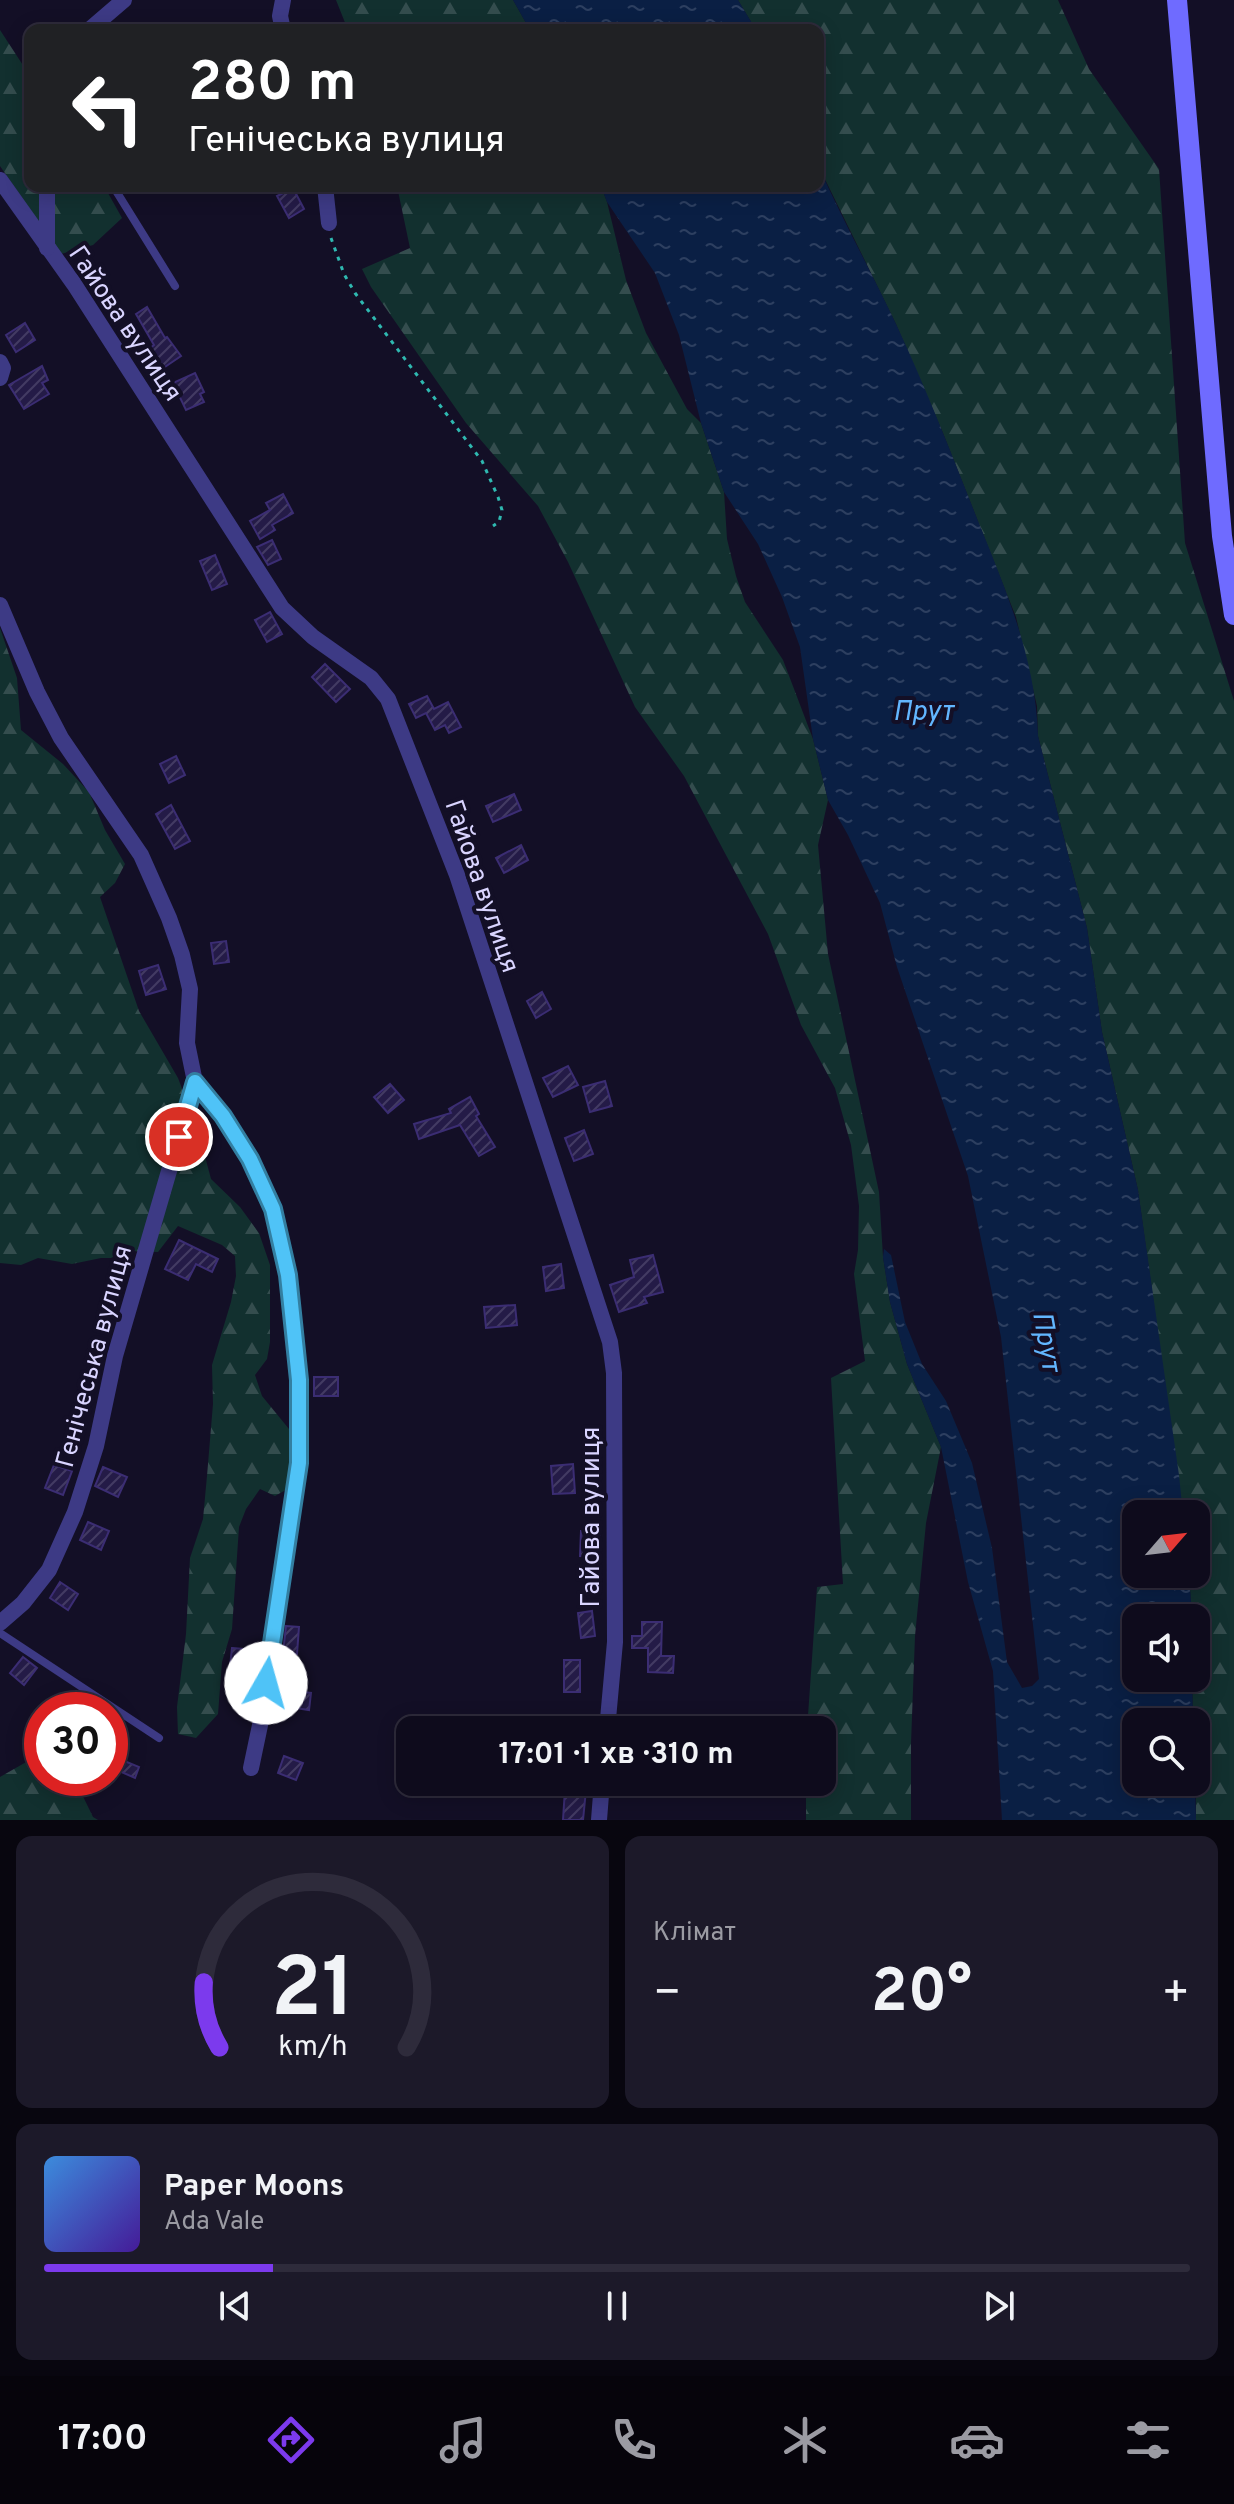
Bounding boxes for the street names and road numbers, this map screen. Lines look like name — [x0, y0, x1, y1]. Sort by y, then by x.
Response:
street label: Гайова вулиця — [60, 240, 188, 409]
street label: Гайова вулиця — [436, 796, 526, 978]
street label: Генічеська вулиця — [50, 1242, 141, 1471]
street label: Гайова вулиця — [576, 1426, 609, 1608]

